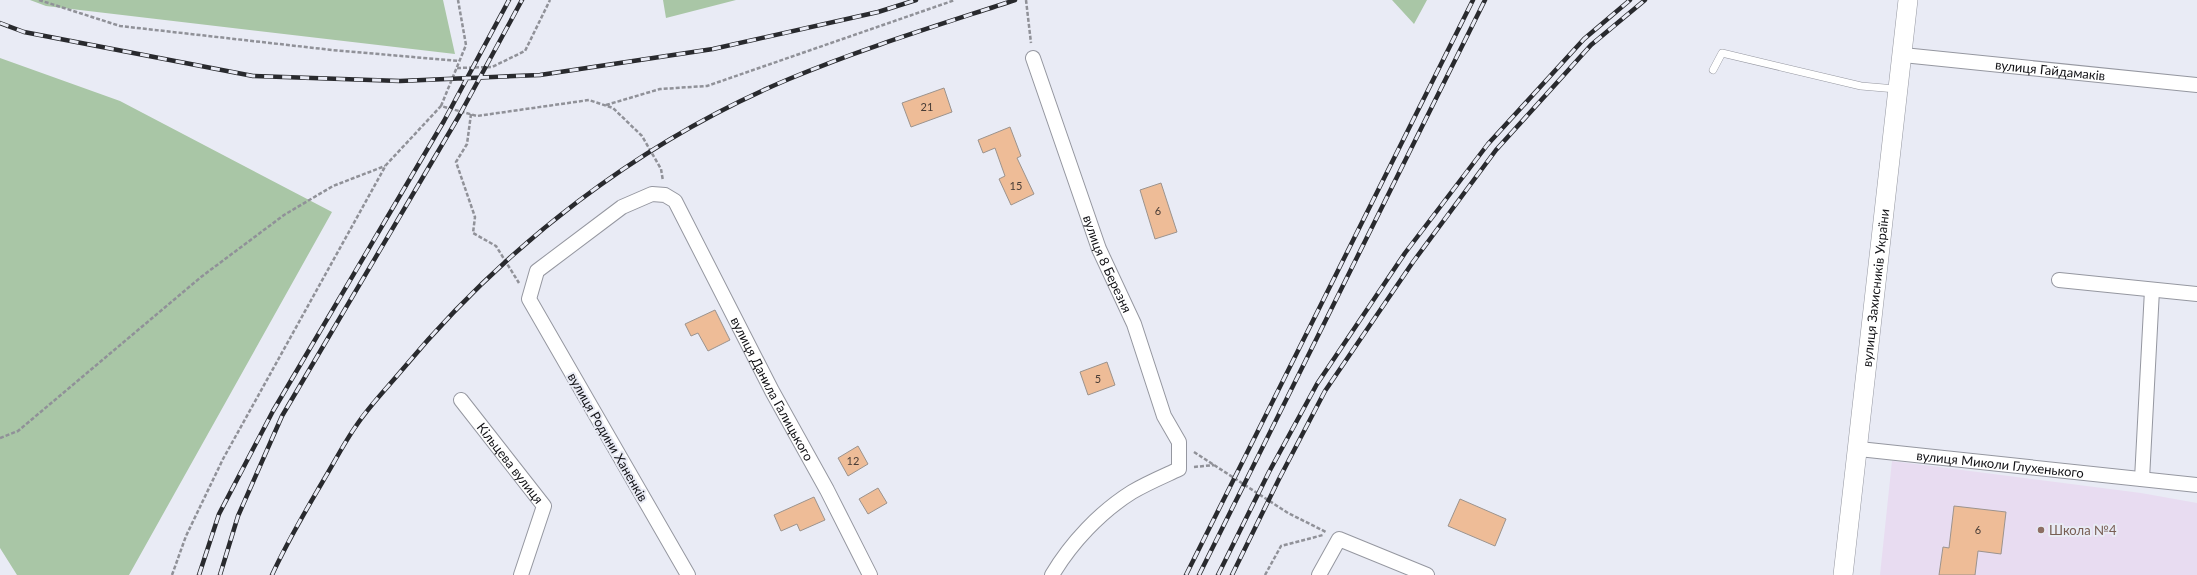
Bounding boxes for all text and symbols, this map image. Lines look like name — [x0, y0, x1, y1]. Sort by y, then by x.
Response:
street label: вулиця Гайдамаків — [1994, 56, 2106, 84]
house number: 21 — [921, 100, 933, 113]
house number: 15 — [1010, 179, 1022, 192]
house number: 6 — [1155, 204, 1161, 217]
street label: вулиця Захисників України — [1859, 208, 1892, 368]
street label: вулиця 8 Березня — [1080, 213, 1136, 315]
street label: вулиця Данила Галицького — [727, 314, 817, 464]
street label: вулиця Родини Ханенків — [565, 370, 651, 504]
house number: 5 — [1095, 372, 1101, 385]
street label: Кільцева вулиця — [474, 419, 547, 507]
street label: вулиця Миколи Глухенького — [1916, 447, 2085, 481]
house number: 12 — [847, 454, 859, 467]
place label: Школа №4 — [2049, 522, 2117, 538]
house number: 6 — [1975, 523, 1981, 536]
marker: Школа №4 — [2036, 525, 2046, 535]

